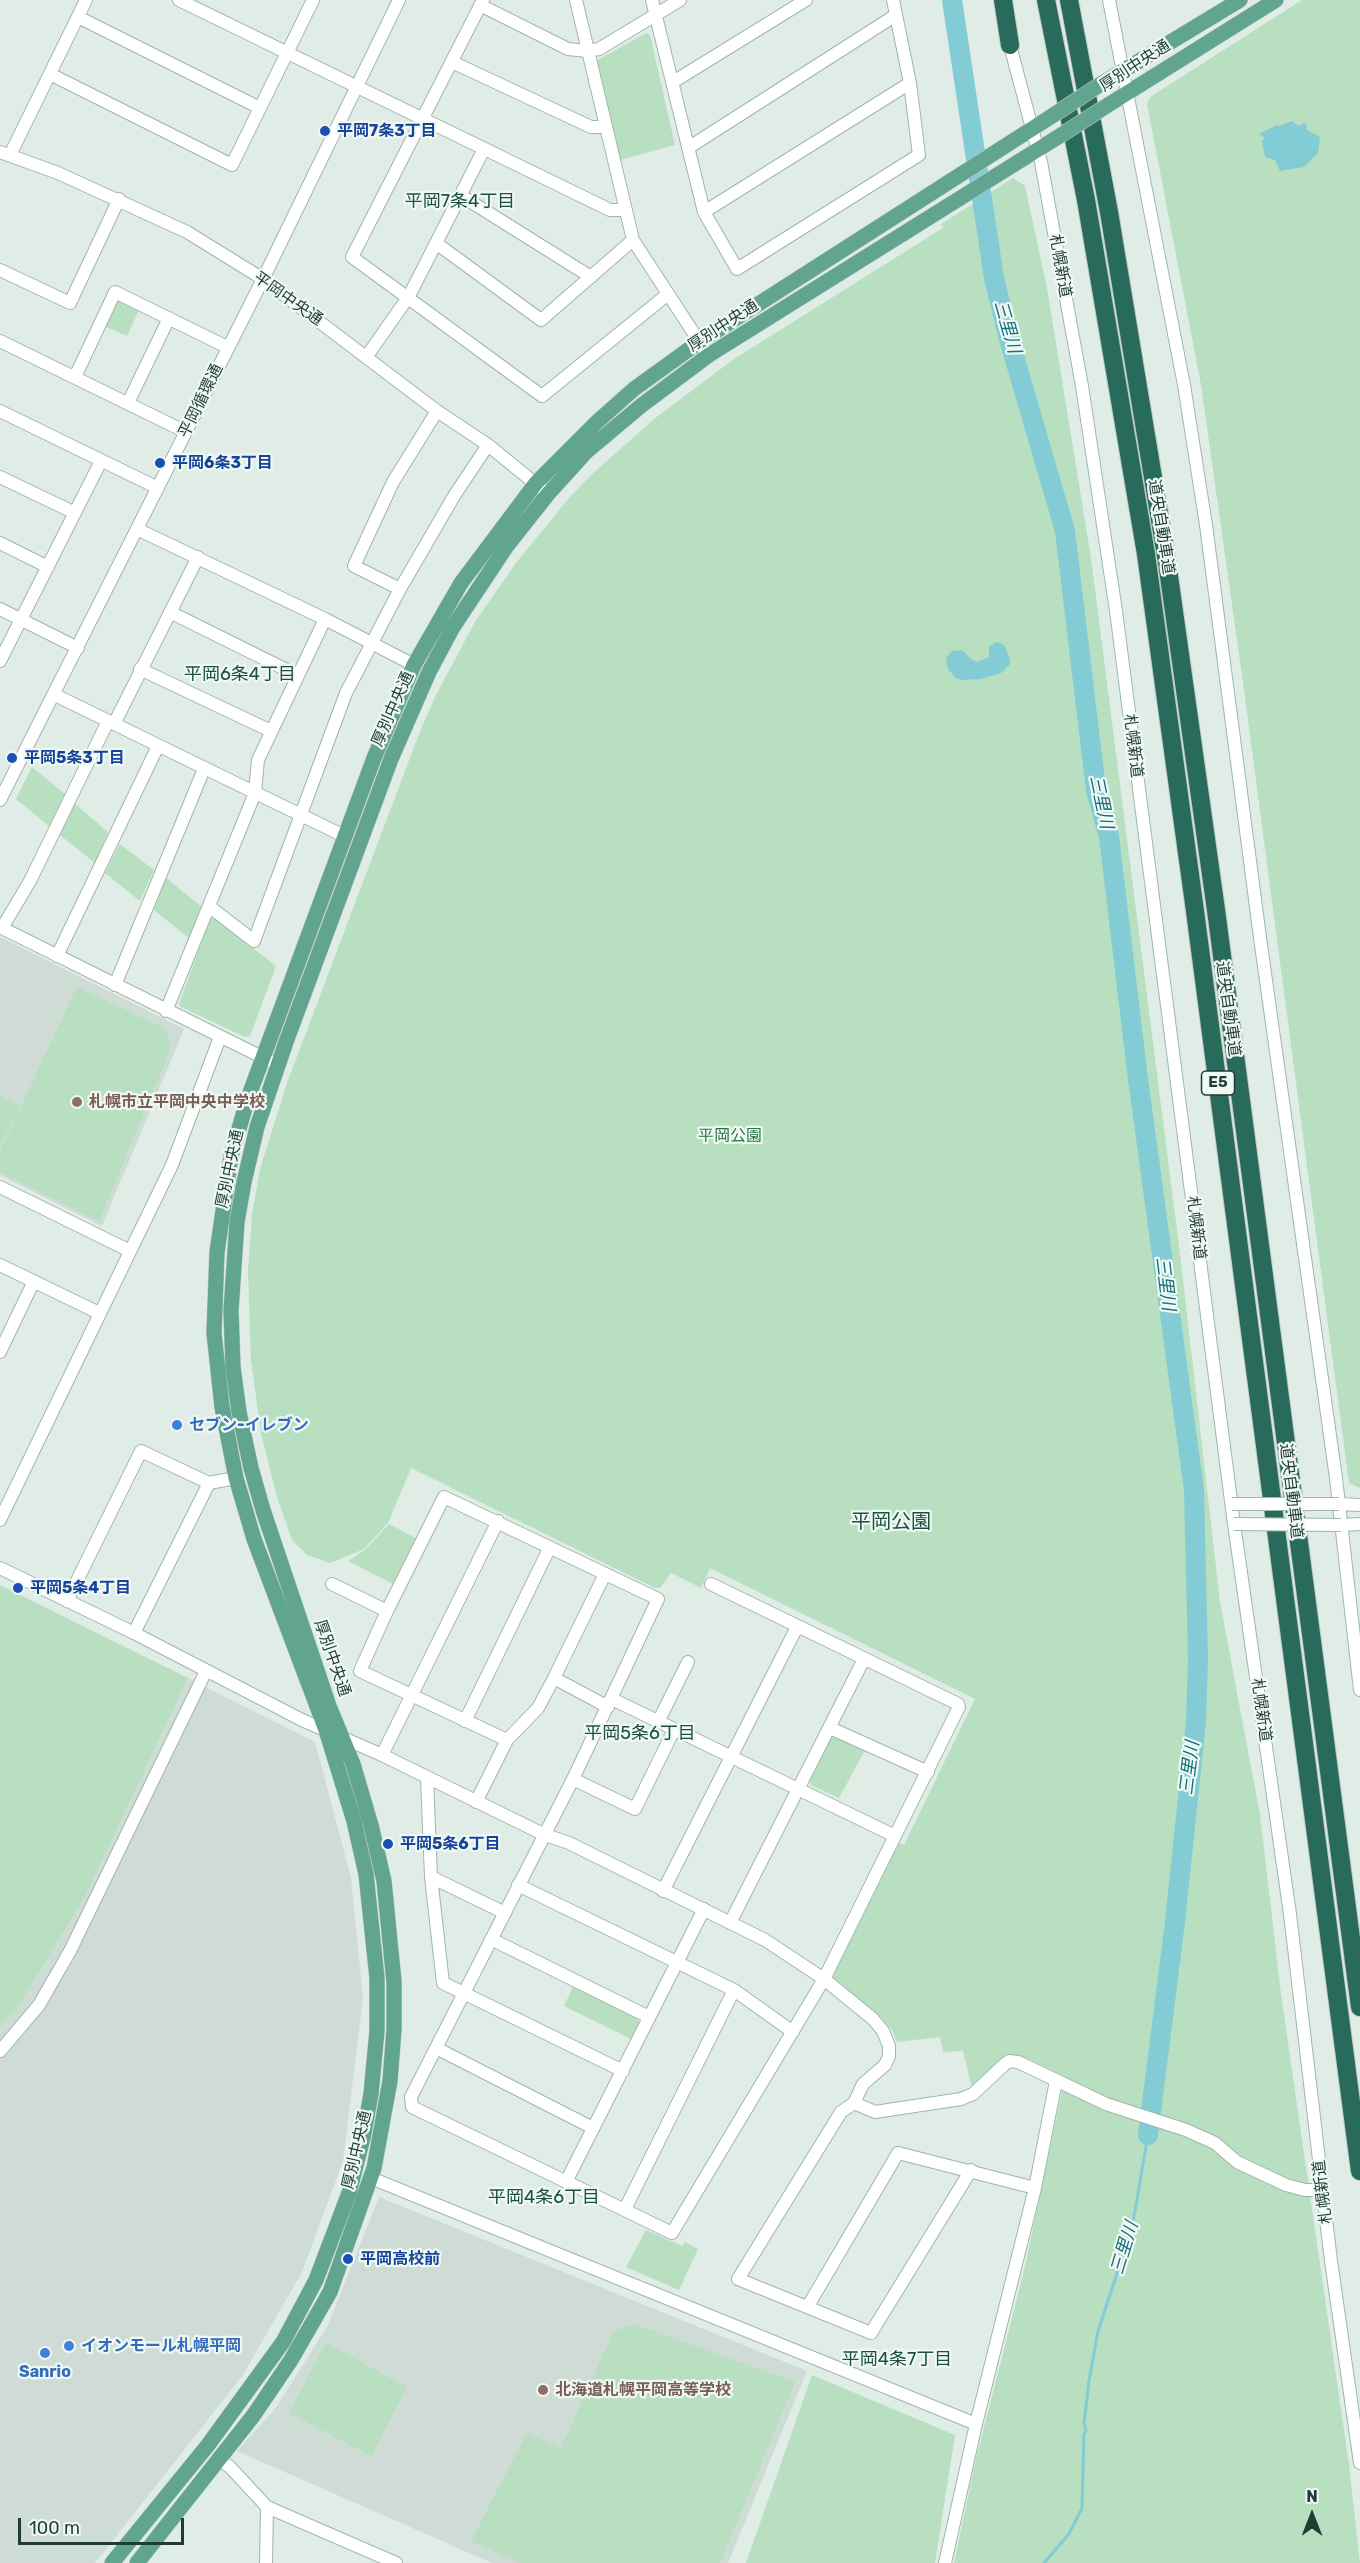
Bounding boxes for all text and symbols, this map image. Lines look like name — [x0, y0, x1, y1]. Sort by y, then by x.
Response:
street label: 厚別中央通 — [1096, 36, 1174, 96]
place label: 平岡7条3丁目 — [337, 121, 437, 141]
marker: 平岡7条3丁目 — [318, 124, 332, 138]
district label: 平岡7条4丁目 — [405, 191, 515, 213]
street label: 札幌新道 — [1045, 233, 1075, 299]
street label: 平岡中央通 — [250, 268, 326, 330]
street label: 厚別中央通 — [684, 296, 762, 356]
water label: 三里川 — [989, 298, 1025, 356]
street label: 平岡循環通 — [175, 361, 227, 441]
place label: 平岡6条3丁目 — [172, 453, 273, 473]
marker: 平岡6条3丁目 — [153, 456, 167, 470]
street label: 道央自動車道 — [1144, 478, 1178, 576]
district label: 平岡6条4丁目 — [184, 664, 296, 686]
street label: 厚別中央通 — [368, 669, 418, 749]
street label: 札幌新道 — [1120, 713, 1146, 779]
place label: 平岡5条3丁目 — [24, 748, 125, 768]
marker: 平岡5条3丁目 — [5, 751, 19, 765]
water label: 三里川 — [1085, 773, 1117, 831]
street label: 道央自動車道 — [1212, 960, 1244, 1058]
road number: E5 — [1202, 1071, 1234, 1095]
place label: 札幌市立平岡中央中学校 — [89, 1092, 265, 1112]
marker: 札幌市立平岡中央中学校 — [70, 1095, 84, 1109]
park label: 平岡公園 — [698, 1126, 762, 1146]
street label: 厚別中央通 — [212, 1128, 248, 1210]
street label: 札幌新道 — [1183, 1195, 1209, 1261]
water label: 三里川 — [1151, 1256, 1179, 1312]
place label: セブン-イレブン — [189, 1415, 309, 1435]
marker: セブン-イレブン — [170, 1418, 184, 1432]
street label: 道央自動車道 — [1276, 1442, 1306, 1540]
district label: 平岡公園 — [851, 1510, 931, 1534]
place label: 平岡5条4丁目 — [30, 1578, 131, 1598]
marker: 平岡5条4丁目 — [11, 1581, 25, 1595]
street label: 厚別中央通 — [310, 1617, 354, 1699]
street label: 札幌新道 — [1247, 1677, 1275, 1743]
district label: 平岡5条6丁目 — [584, 1723, 696, 1745]
water label: 三里川 — [1176, 1740, 1204, 1796]
place label: 平岡5条6丁目 — [400, 1834, 501, 1854]
marker: 平岡5条6丁目 — [381, 1837, 395, 1851]
street label: 厚別中央通 — [339, 2109, 375, 2191]
street label: 札幌新道 — [1310, 2159, 1336, 2225]
district label: 平岡4条6丁目 — [488, 2187, 600, 2209]
water label: 三里川 — [1107, 2219, 1143, 2277]
place label: 平岡高校前 — [360, 2249, 440, 2269]
marker: 平岡高校前 — [341, 2252, 355, 2266]
place label: イオンモール札幌平岡 — [81, 2336, 241, 2356]
marker: イオンモール札幌平岡 — [62, 2339, 76, 2353]
marker: Sanrio — [38, 2346, 52, 2360]
district label: 平岡4条7丁目 — [842, 2349, 952, 2371]
place label: Sanrio — [19, 2362, 71, 2382]
place label: 北海道札幌平岡高等学校 — [555, 2380, 731, 2400]
marker: 北海道札幌平岡高等学校 — [536, 2383, 550, 2397]
north arrow — [1282, 2485, 1342, 2545]
text: N — [1306, 2487, 1318, 2506]
scale bar — [21, 2506, 188, 2544]
text: 100 m — [29, 2517, 80, 2539]

